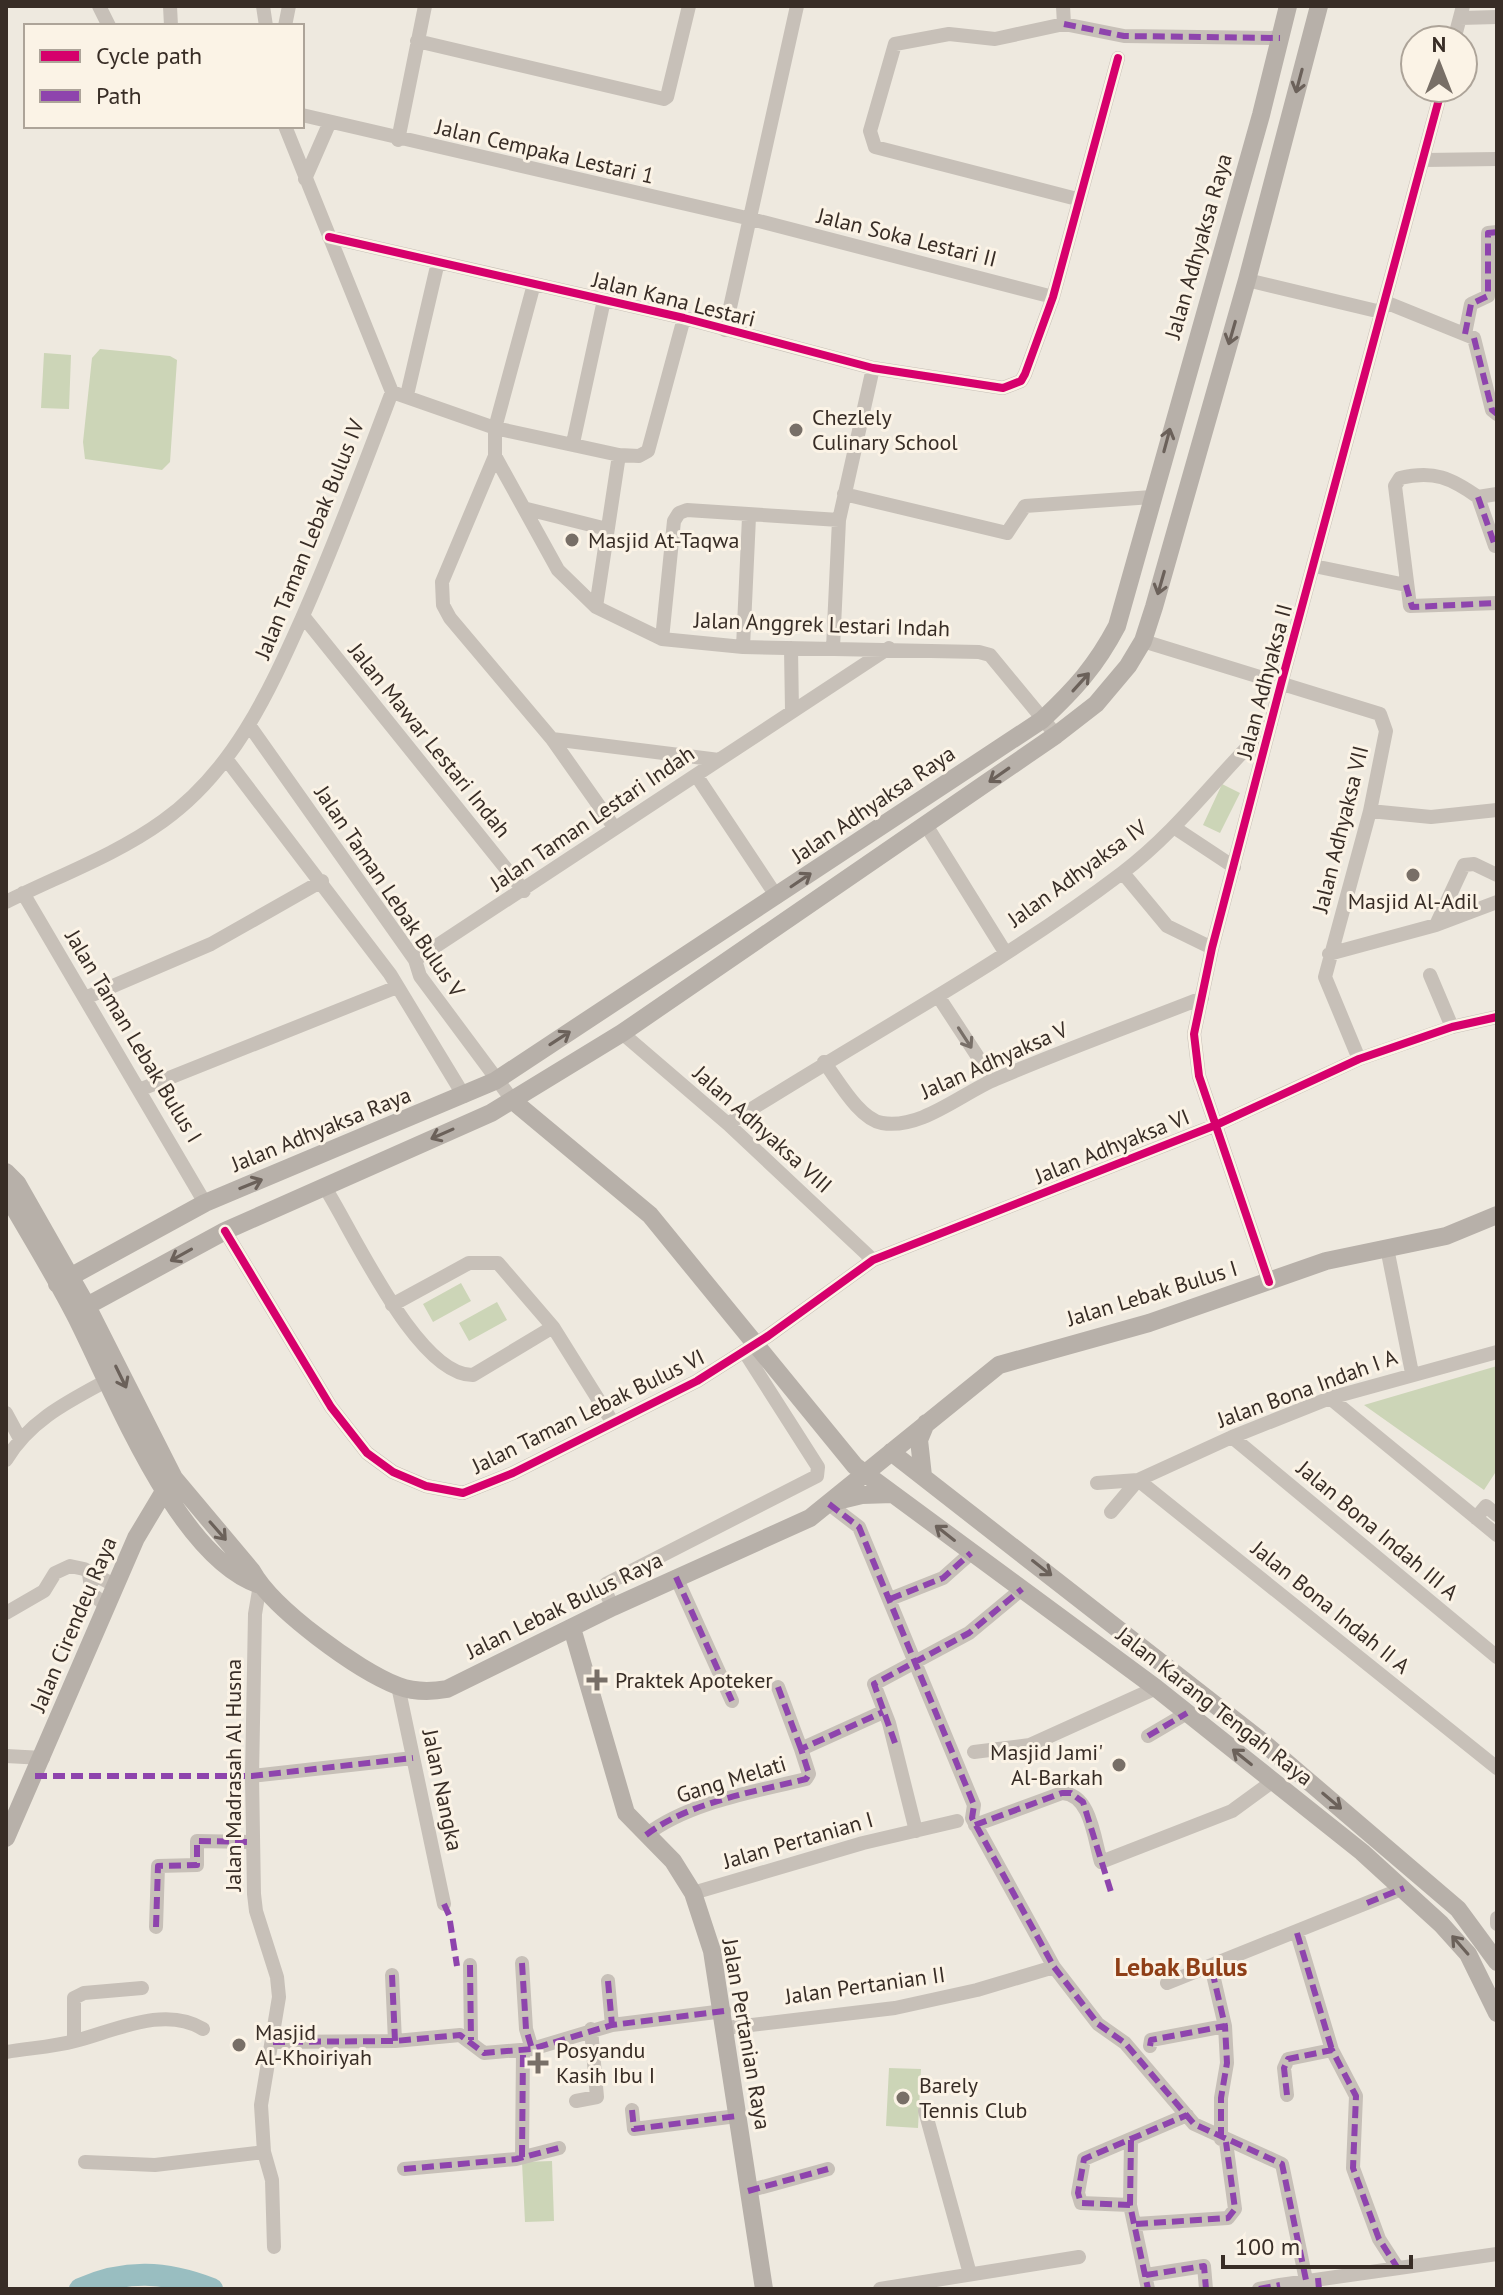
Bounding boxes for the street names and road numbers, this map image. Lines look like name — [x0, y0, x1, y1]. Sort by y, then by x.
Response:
street label: Jalan Cempaka Lestari 1 — [432, 112, 657, 190]
street label: Jalan Adhyaksa Raya — [1158, 150, 1238, 343]
street label: Jalan Soka Lestari II — [813, 201, 1000, 273]
street label: Jalan Kana Lestari — [588, 265, 759, 333]
street label: Jalan Taman Lebak Bulus IV — [248, 415, 370, 664]
street label: Jalan Adhyaksa II — [1230, 601, 1298, 762]
street label: Jalan Anggrek Lestari Indah — [693, 606, 950, 642]
street label: Jalan Mawar Lestari Indah — [342, 636, 517, 843]
street label: Jalan Taman Lestari Indah — [484, 739, 700, 897]
street label: Jalan Adhyaksa Raya — [785, 739, 960, 870]
street label: Jalan Adhyaksa VII — [1305, 743, 1374, 916]
street label: Jalan Taman Lebak Bulus V — [308, 779, 472, 1003]
street label: Jalan Adhyaksa IV — [1001, 813, 1152, 933]
street label: Jalan Taman Lebak Bulus I — [59, 923, 209, 1148]
street label: Jalan Adhyaksa V — [915, 1015, 1072, 1105]
street label: Jalan Adhyaksa VIII — [687, 1059, 838, 1199]
street label: Jalan Adhyaksa Raya — [226, 1080, 415, 1178]
street label: Jalan Adhyaksa VI — [1030, 1102, 1194, 1190]
street label: Jalan Lebak Bulus I — [1062, 1254, 1241, 1333]
street label: Jalan Taman Lebak Bulus VI — [466, 1342, 709, 1480]
street label: Jalan Bona Indah I A — [1212, 1342, 1401, 1434]
street label: Jalan Bona Indah III A — [1291, 1454, 1465, 1606]
street label: Jalan Cirendeu Raya — [23, 1532, 122, 1717]
street label: Jalan Bona Indah II A — [1245, 1534, 1416, 1680]
street label: Jalan Lebak Bulus Raya — [460, 1545, 667, 1665]
street label: Jalan Karang Tengah Raya — [1110, 1620, 1319, 1791]
street label: Jalan Madrasah Al Husna — [219, 1659, 247, 1892]
street label: Jalan Nangka — [416, 1726, 470, 1853]
street label: Gang Melati — [673, 1749, 789, 1809]
street label: Jalan Pertanian I — [719, 1805, 876, 1875]
street label: Jalan Pertanian Raya — [716, 1935, 778, 2132]
street label: Jalan Pertanian II — [782, 1960, 947, 2010]

